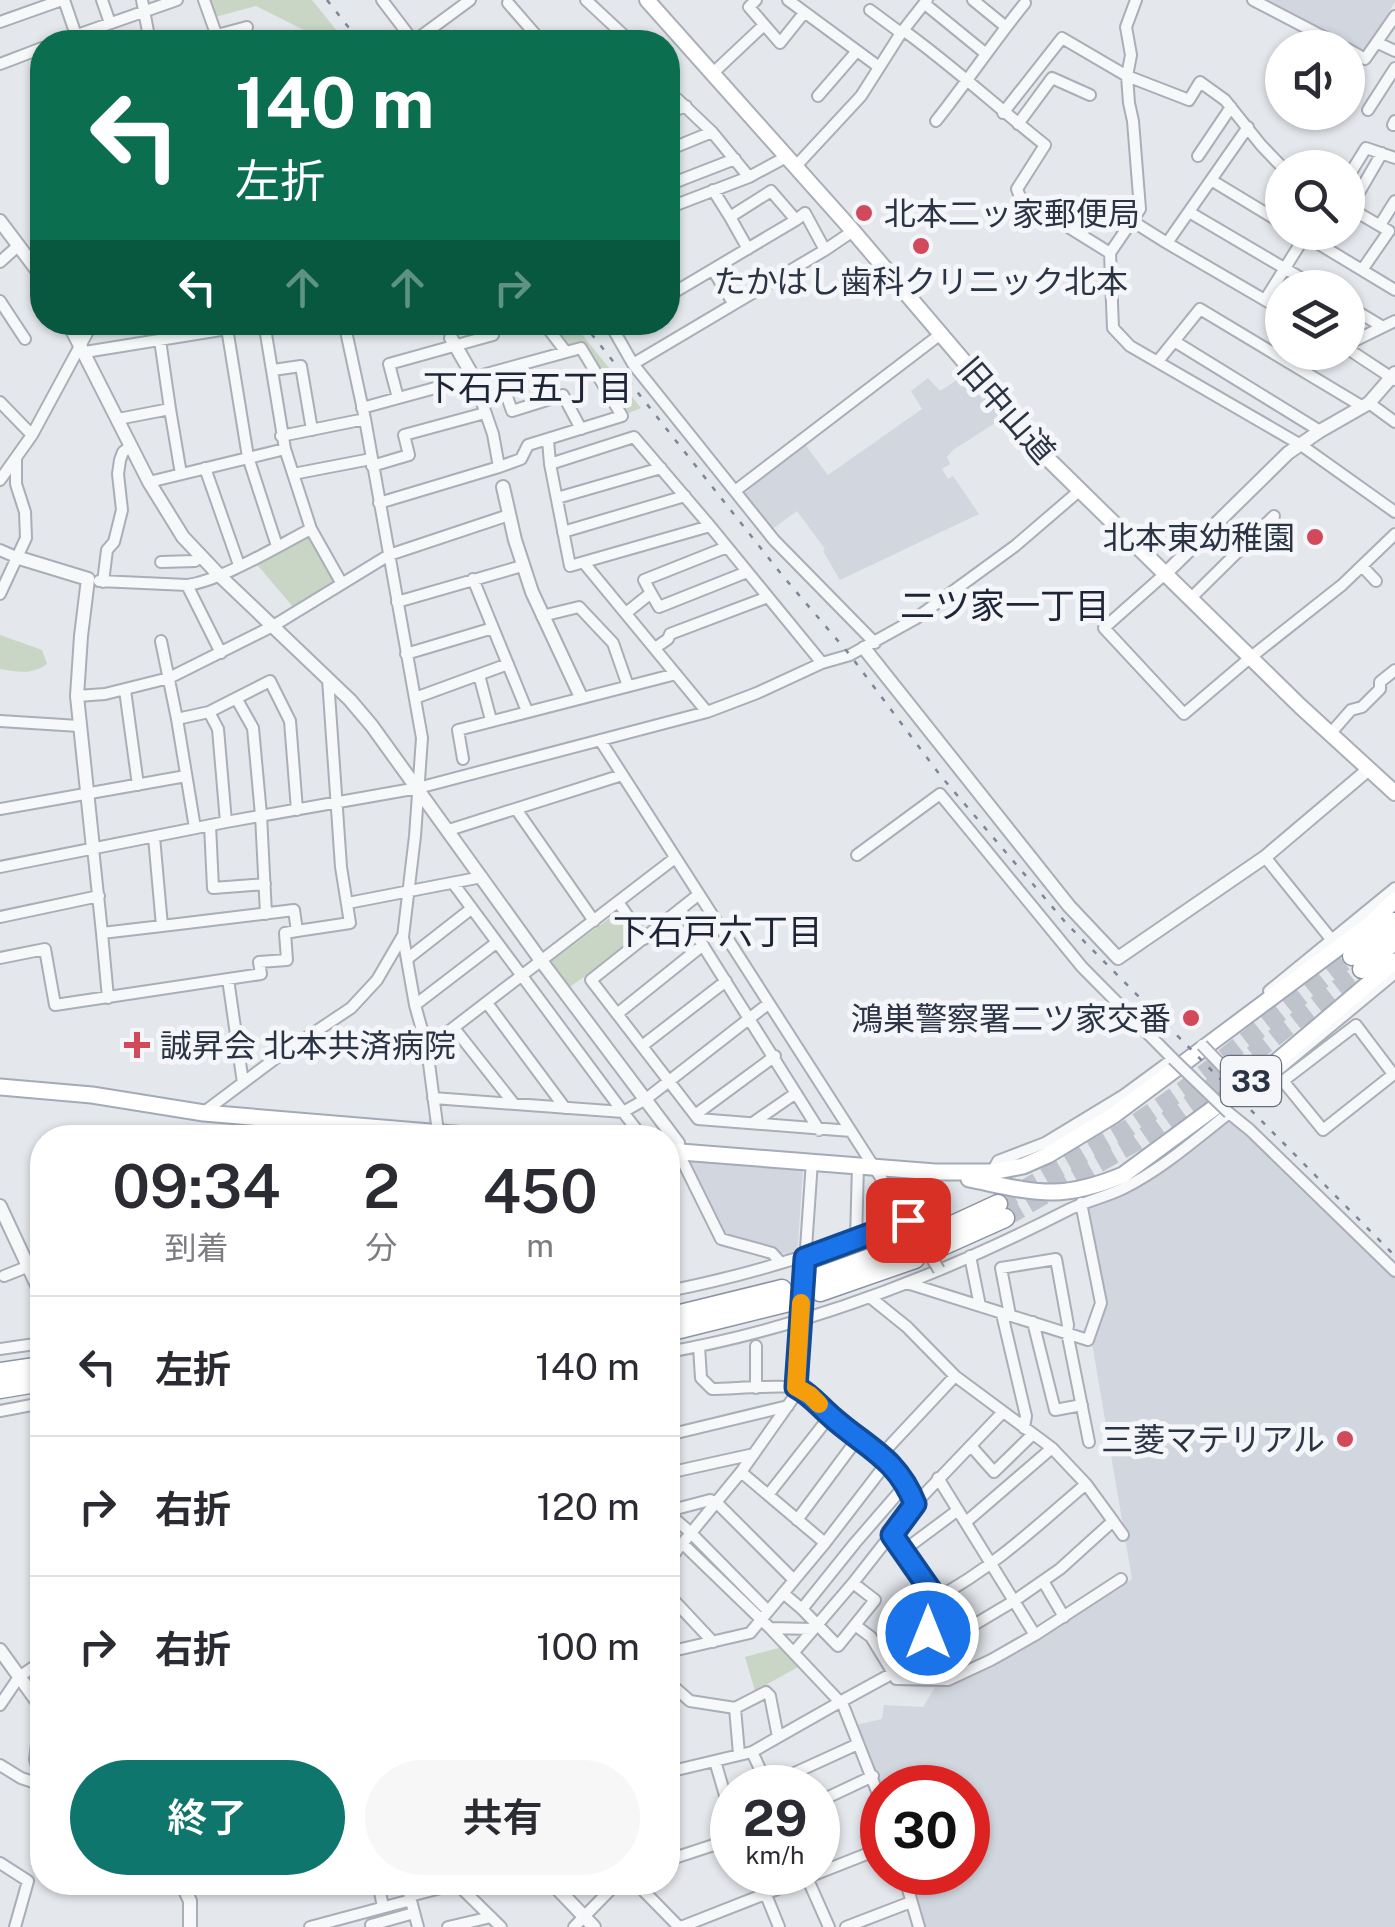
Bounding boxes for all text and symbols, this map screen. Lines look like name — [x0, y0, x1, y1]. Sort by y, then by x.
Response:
map controls — [1265, 30, 1365, 370]
button: sound — [1265, 30, 1365, 130]
text: 140 m — [235, 61, 434, 144]
icon: left — [70, 70, 200, 200]
button: search — [1265, 150, 1365, 250]
text: 左折 — [235, 154, 325, 207]
place label: 北本二ッ家郵便局 — [884, 195, 1140, 232]
marker: 北本二ッ家郵便局 — [853, 202, 875, 224]
marker: たかはし歯科クリニック北本 — [910, 235, 932, 257]
icon: left — [170, 260, 225, 315]
icon: ahead — [275, 260, 330, 315]
icon: ahead — [380, 260, 435, 315]
icon: right — [485, 260, 540, 315]
place label: たかはし歯科クリニック北本 — [714, 263, 1128, 300]
button: layers — [1265, 270, 1365, 370]
street label: 旧中山道 — [951, 350, 1063, 470]
district label: 下石戸五丁目 — [423, 367, 633, 408]
place label: 北本東幼稚園 — [1103, 519, 1295, 556]
marker: 北本東幼稚園 — [1304, 526, 1326, 548]
district label: 二ツ家一丁目 — [900, 585, 1110, 626]
district label: 下石戸六丁目 — [613, 911, 823, 952]
place label: 鴻巣警察署二ツ家交番 — [851, 1000, 1171, 1037]
marker: 鴻巣警察署二ツ家交番 — [1180, 1007, 1202, 1029]
place label: 誠昇会 北本共済病院 — [160, 1027, 456, 1064]
marker: 誠昇会 北本共済病院 — [124, 1032, 150, 1058]
road number: 33 — [1221, 1056, 1281, 1106]
text: 09:34 — [112, 1151, 281, 1222]
text: 2 — [363, 1151, 400, 1222]
text: 450 — [482, 1156, 598, 1227]
pin — [866, 1178, 951, 1263]
icon: arrive — [881, 1193, 936, 1248]
text: m — [526, 1227, 554, 1264]
text: 到着 — [165, 1229, 229, 1266]
text: 分 — [366, 1229, 398, 1266]
icon: left — [70, 1339, 125, 1394]
text: 140 m — [535, 1344, 640, 1389]
text: 左折 — [155, 1347, 231, 1392]
place label: 三菱マテリアル — [1101, 1421, 1325, 1458]
marker: 三菱マテリアル — [1334, 1428, 1356, 1450]
icon: right — [70, 1479, 125, 1534]
text: 120 m — [537, 1484, 640, 1529]
text: 右折 — [155, 1487, 231, 1532]
position arrow — [876, 1581, 980, 1685]
icon: right — [70, 1619, 125, 1674]
text: 100 m — [536, 1624, 640, 1669]
text: 右折 — [155, 1627, 231, 1672]
button: 終了 — [70, 1760, 345, 1875]
button: 共有 — [365, 1760, 640, 1875]
speed limit sign: 30 — [860, 1765, 990, 1895]
text: 29 — [743, 1788, 807, 1847]
text: km/h — [746, 1840, 804, 1870]

